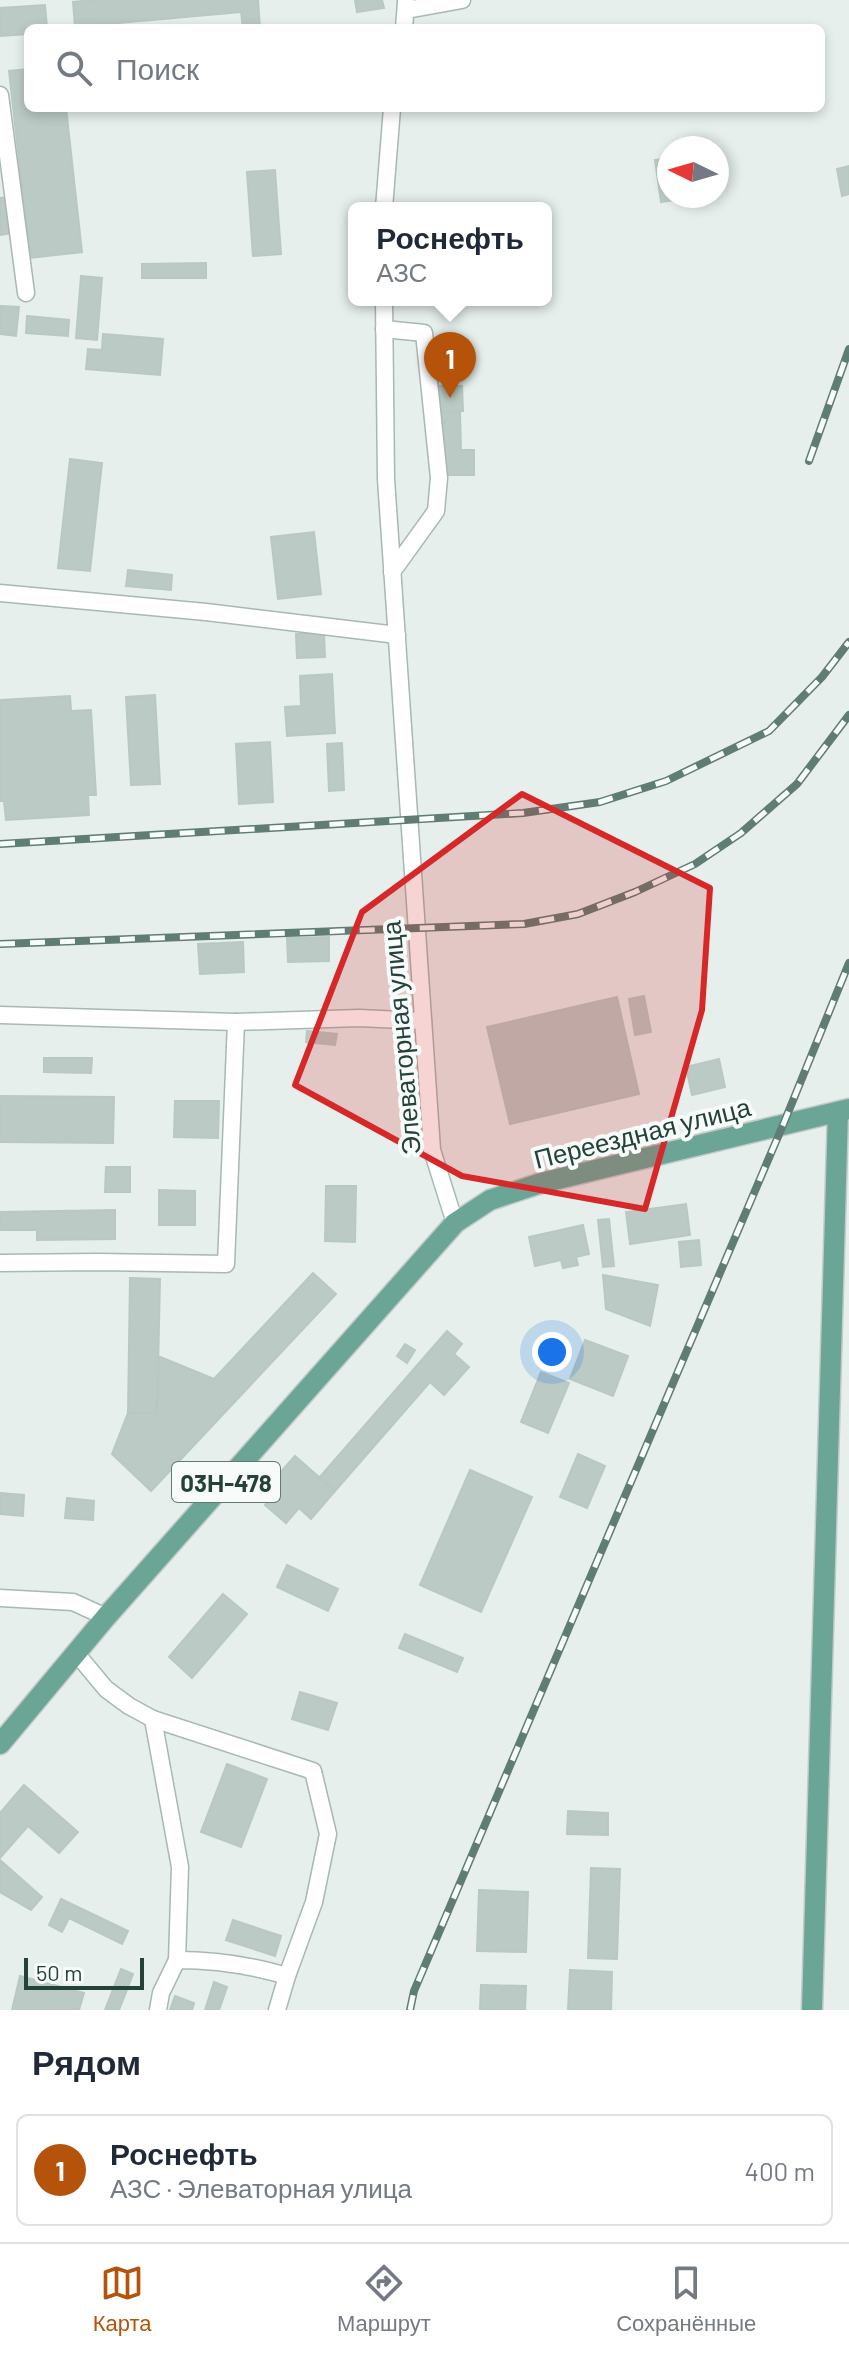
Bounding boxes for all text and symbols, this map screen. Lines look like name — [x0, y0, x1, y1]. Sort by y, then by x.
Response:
search box — [24, 24, 825, 112]
icon: search — [52, 46, 96, 90]
text: Поиск — [116, 50, 199, 86]
north arrow — [657, 136, 729, 208]
popup — [348, 202, 552, 306]
text: Роснефть — [376, 219, 524, 255]
text: АЗС — [376, 256, 427, 287]
pin: 1 — [424, 332, 476, 398]
street label: Элеваторная улица — [374, 919, 426, 1156]
street label: Переездная улица — [531, 1090, 754, 1174]
your location — [532, 1332, 572, 1372]
road number: 03Н-478 — [172, 1462, 280, 1502]
scale bar — [24, 1954, 144, 1990]
text: 50 m — [36, 1959, 82, 1985]
text: Рядом — [32, 2041, 141, 2082]
text: Роснефть — [110, 2135, 258, 2171]
text: 1 — [55, 2155, 65, 2186]
text: 400 m — [745, 2155, 815, 2186]
text: АЗС · Элеваторная улица — [110, 2172, 412, 2203]
tab: Карта — [93, 2261, 152, 2337]
tab: Маршрут — [337, 2261, 431, 2337]
tab: Сохранённые — [616, 2261, 756, 2337]

